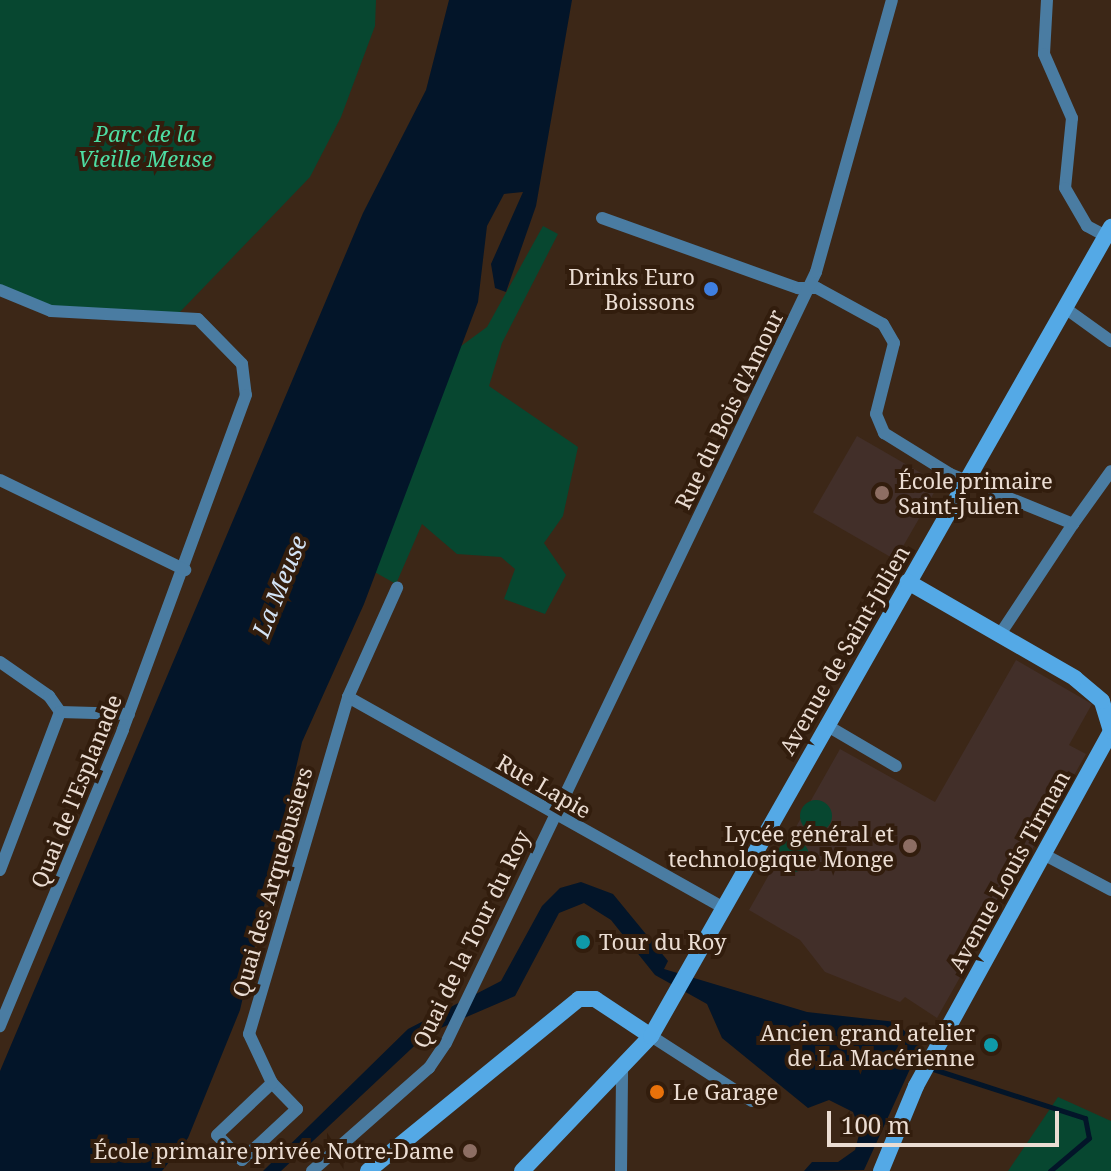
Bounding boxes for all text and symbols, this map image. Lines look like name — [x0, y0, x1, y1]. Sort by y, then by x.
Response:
park label: Parc de la Vieille Meuse — [78, 120, 212, 172]
place label: Drinks Euro Boissons — [568, 263, 695, 314]
marker: Drinks Euro Boissons — [702, 280, 720, 298]
street label: Rue du Bois d'Amour — [669, 305, 789, 513]
place label: École primaire Saint-Julien — [898, 467, 1053, 518]
marker: École primaire Saint-Julien — [873, 484, 891, 502]
water label: La Meuse — [246, 531, 312, 641]
street label: Avenue de Saint-Julien — [773, 541, 915, 759]
street label: Quai de l'Esplanade — [25, 690, 127, 892]
street label: Rue Lapie — [492, 748, 596, 824]
street label: Quai des Arquebusiers — [227, 764, 317, 1000]
street label: Avenue Louis Tirman — [943, 766, 1075, 976]
place label: Lycée général et technologique Monge — [668, 820, 894, 872]
street label: Quai de la Tour du Roy — [407, 826, 535, 1052]
marker: Lycée général et technologique Monge — [901, 837, 919, 855]
place label: Tour du Roy — [599, 929, 726, 955]
marker: Tour du Roy — [574, 933, 592, 951]
place label: Ancien grand atelier de La Macérienne — [760, 1019, 975, 1070]
marker: Ancien grand atelier de La Macérienne — [982, 1036, 1000, 1054]
place label: Le Garage — [673, 1079, 778, 1105]
marker: Le Garage — [648, 1083, 666, 1101]
scale bar — [831, 1095, 1063, 1145]
text: 100 m — [841, 1108, 910, 1141]
place label: École primaire privée Notre-Dame — [93, 1138, 454, 1164]
marker: École primaire privée Notre-Dame — [461, 1142, 479, 1160]

